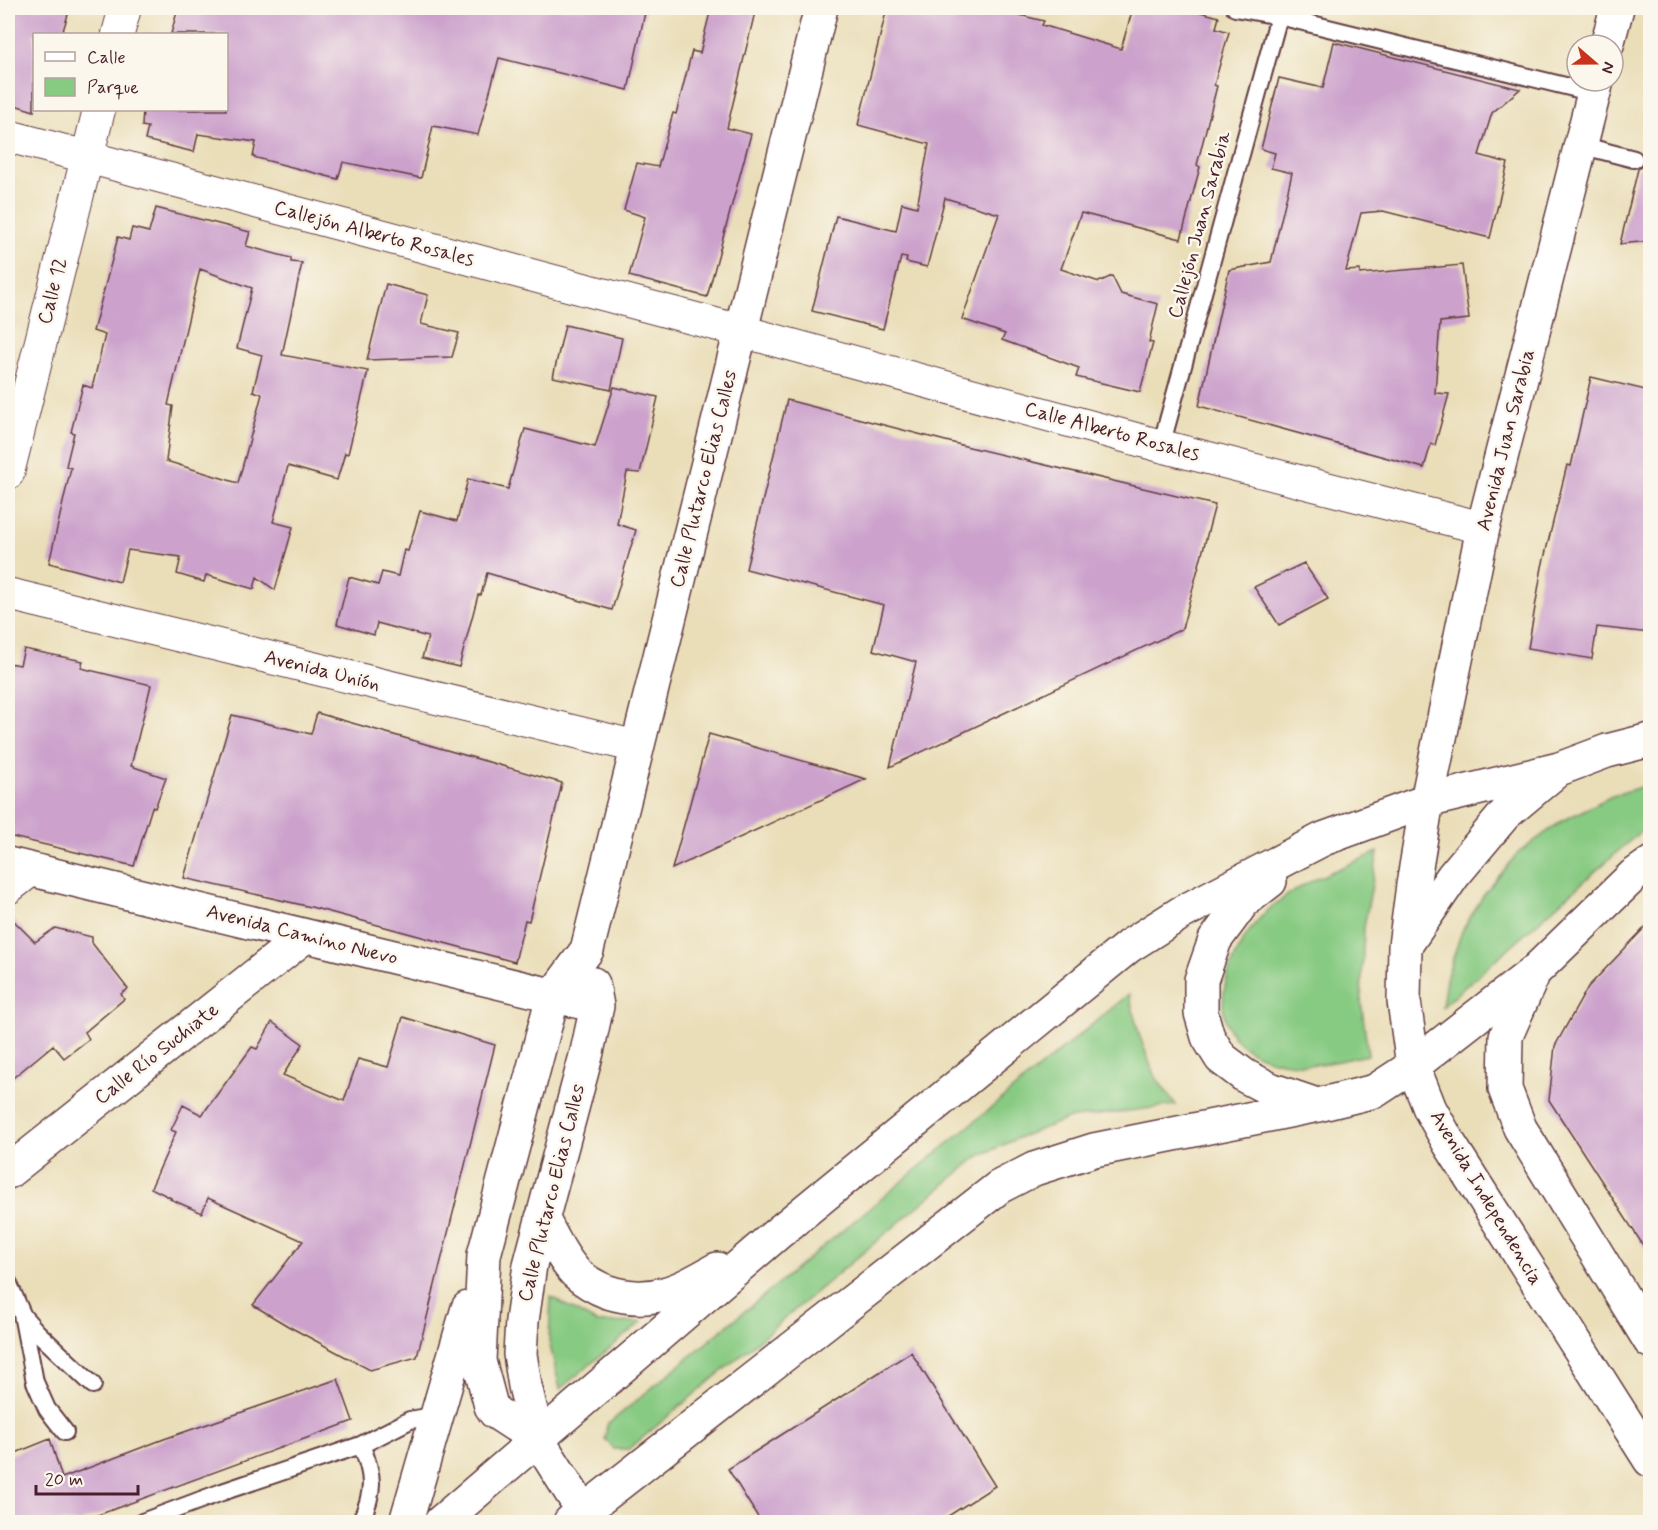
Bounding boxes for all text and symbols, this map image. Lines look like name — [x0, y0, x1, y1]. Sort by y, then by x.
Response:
legend — [33, 33, 228, 111]
north arrow — [1565, 33, 1625, 93]
text: Calle — [87, 46, 126, 70]
text: N — [1596, 59, 1619, 76]
text: Parque — [87, 76, 139, 100]
street label: Callejón Juan Sarabia — [1162, 127, 1238, 322]
street label: Callejón Alberto Rosales — [271, 194, 477, 274]
street label: Calle 12 — [32, 255, 74, 327]
street label: Avenida Juan Sarabia — [1470, 346, 1542, 534]
street label: Calle Plutarco Elias Calles — [664, 367, 744, 591]
street label: Calle Alberto Rosales — [1021, 396, 1203, 468]
street label: Avenida Unión — [261, 644, 383, 698]
street label: Avenida Camino Nuevo — [203, 898, 401, 972]
street label: Calle Río Suchiate — [89, 997, 225, 1111]
street label: Calle Plutarco Elias Calles — [512, 1081, 592, 1305]
street label: Avenida Independencia — [1423, 1106, 1549, 1290]
scale bar — [36, 1458, 138, 1496]
text: 20 m — [45, 1468, 83, 1492]

